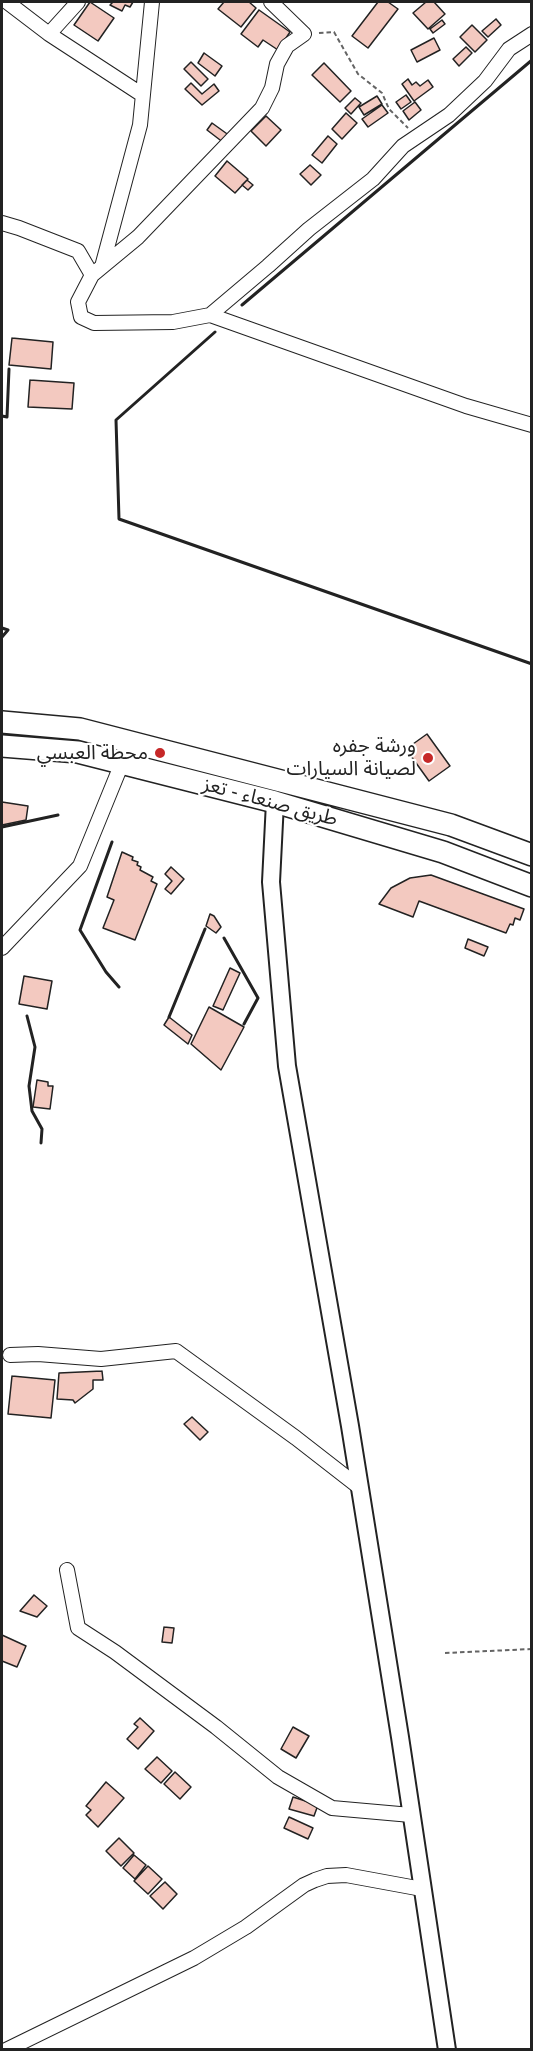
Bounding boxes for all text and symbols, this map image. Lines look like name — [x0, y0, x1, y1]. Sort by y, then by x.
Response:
place label: ورشة جفره لصيانة السيارات — [287, 734, 416, 781]
place label: محطة العبسي — [37, 741, 148, 765]
marker: محطة العبسي — [153, 746, 167, 760]
marker: ورشة جفره لصيانة السيارات — [421, 751, 435, 765]
street label: طريق صنعاء - تعز — [200, 772, 340, 832]

